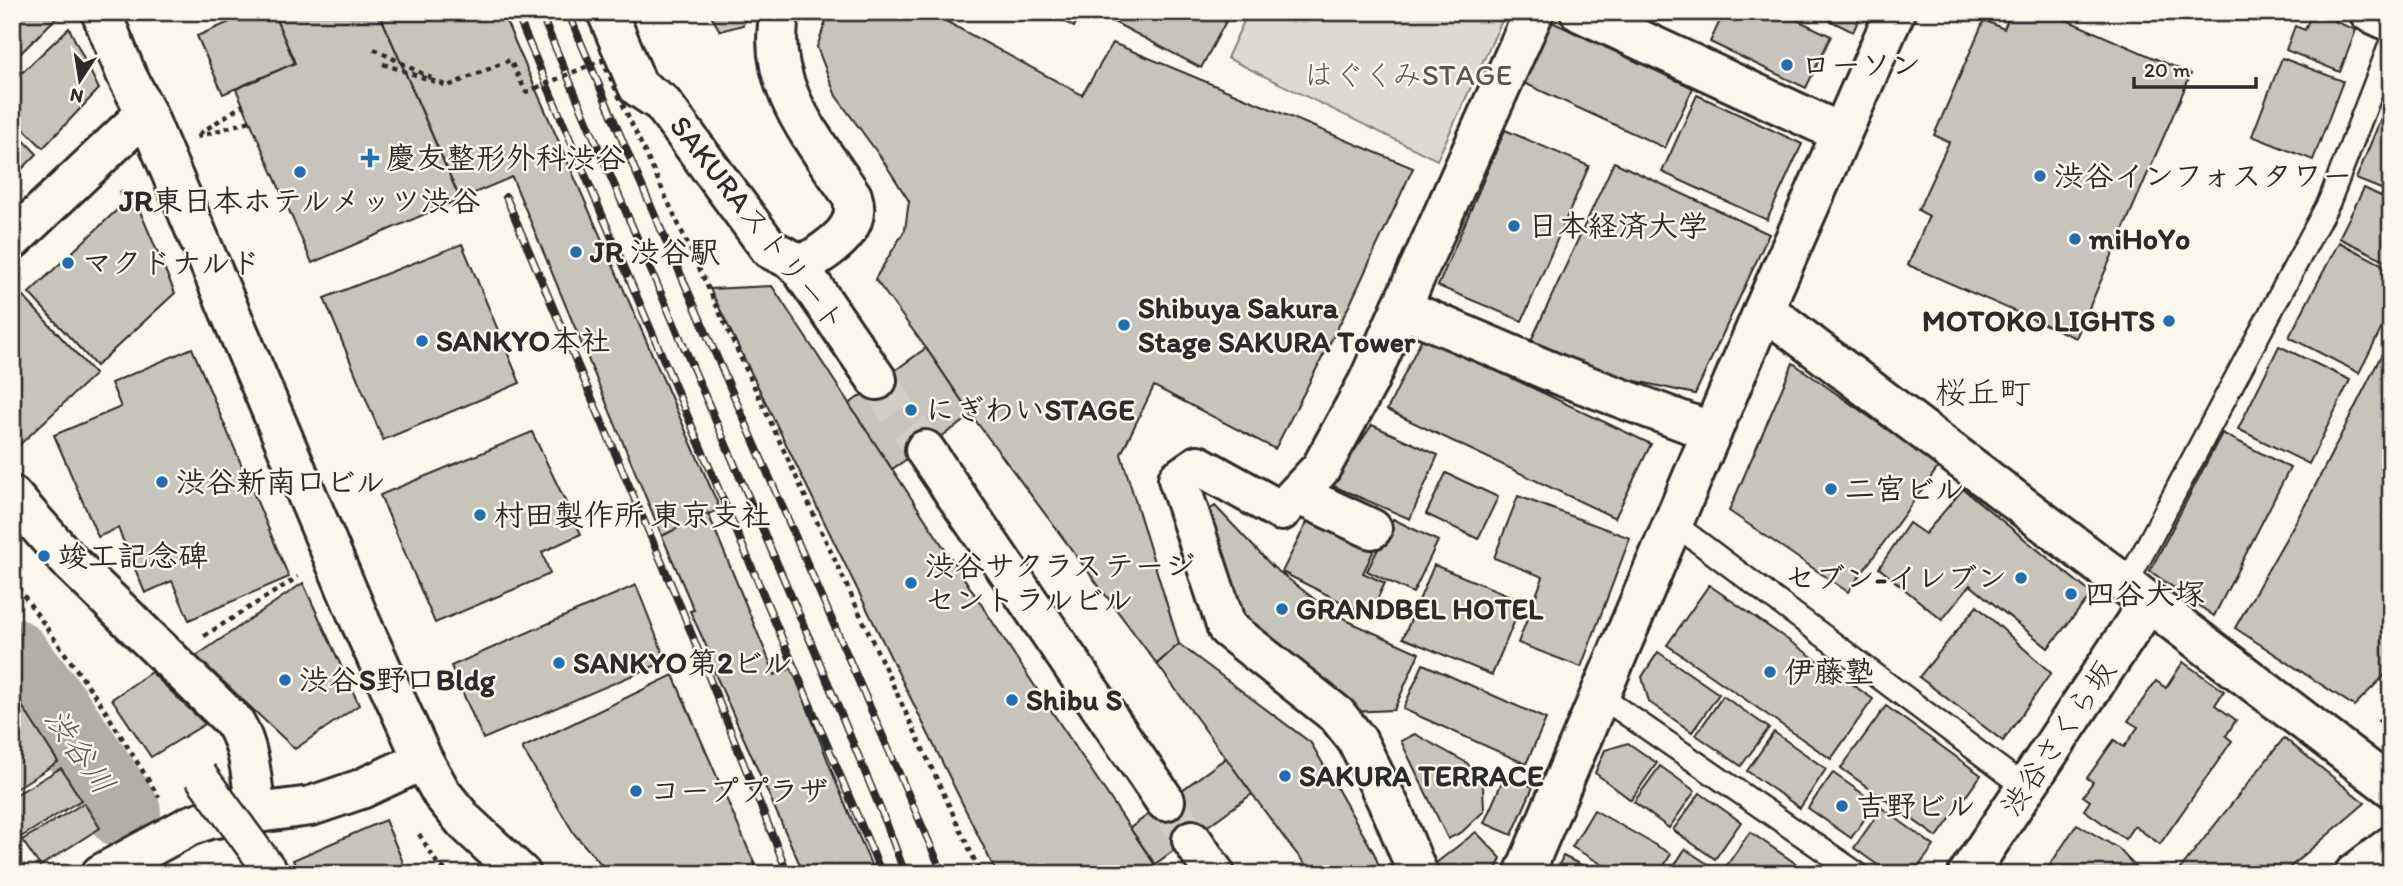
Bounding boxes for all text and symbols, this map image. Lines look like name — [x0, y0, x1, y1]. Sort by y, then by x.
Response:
north arrow — [46, 46, 116, 116]
place label: ローソン — [1801, 46, 1921, 83]
scale bar — [2134, 46, 2256, 90]
park label: はぐくみSTAGE — [1304, 56, 1512, 93]
marker: ローソン — [1779, 57, 1795, 73]
text: 20 m — [2144, 57, 2191, 82]
text: N — [68, 84, 85, 109]
street label: SAKURAストリート — [662, 108, 854, 339]
place label: 慶友整形外科渋谷 — [386, 139, 626, 176]
marker: 慶友整形外科渋谷 — [360, 148, 380, 168]
place label: 渋谷インフォスタワー — [2054, 157, 2352, 194]
marker: JR東日本ホテルメッツ渋谷 — [292, 164, 308, 180]
marker: 渋谷インフォスタワー — [2032, 168, 2048, 184]
place label: JR東日本ホテルメッツ渋谷 — [118, 182, 481, 219]
place label: 日本経済大学 — [1528, 207, 1708, 244]
marker: 日本経済大学 — [1506, 218, 1522, 234]
place label: miHoYo — [2088, 220, 2190, 257]
marker: miHoYo — [2067, 231, 2083, 247]
place label: JR 渋谷駅 — [589, 233, 720, 270]
place label: マクドナルド — [82, 244, 261, 281]
marker: JR 渋谷駅 — [568, 244, 584, 260]
marker: マクドナルド — [60, 255, 76, 271]
place label: Shibuya Sakura Stage SAKURA Tower — [1138, 289, 1416, 360]
place label: MOTOKO LIGHTS — [1922, 302, 2155, 339]
marker: MOTOKO LIGHTS — [2161, 313, 2177, 329]
marker: Shibuya Sakura Stage SAKURA Tower — [1116, 317, 1132, 333]
place label: SANKYO本社 — [436, 322, 610, 359]
marker: SANKYO本社 — [414, 333, 430, 349]
district label: 桜丘町 — [1935, 373, 2031, 411]
place label: にぎわいSTAGE — [925, 391, 1135, 428]
marker: にぎわいSTAGE — [903, 402, 919, 418]
place label: 渋谷新南口ビル — [176, 463, 385, 500]
place label: 二宮ビル — [1845, 470, 1964, 507]
marker: 渋谷新南口ビル — [154, 474, 170, 490]
marker: 二宮ビル — [1823, 481, 1839, 497]
place label: 村田製作所 東京支社 — [494, 496, 771, 533]
marker: 村田製作所 東京支社 — [472, 507, 488, 523]
place label: 竣工記念碑 — [58, 537, 208, 574]
place label: 渋谷サクラステージ セントラルビル — [925, 547, 1195, 618]
marker: 竣工記念碑 — [36, 548, 52, 564]
place label: セブン-イレブン — [1785, 559, 2007, 596]
marker: セブン-イレブン — [2013, 570, 2029, 586]
marker: 渋谷サクラステージ セントラルビル — [903, 575, 919, 591]
place label: 四谷大塚 — [2085, 575, 2205, 612]
marker: 四谷大塚 — [2063, 586, 2079, 602]
place label: GRANDBEL HOTEL — [1296, 590, 1544, 627]
marker: GRANDBEL HOTEL — [1274, 601, 1290, 617]
place label: SANKYO第2ビル — [573, 644, 792, 681]
place label: 伊藤塾 — [1784, 653, 1874, 690]
street label: 渋谷さくら坂 — [1992, 653, 2123, 823]
marker: SANKYO第2ビル — [551, 655, 567, 671]
place label: 渋谷S野口Bldg — [299, 661, 496, 698]
marker: 伊藤塾 — [1762, 664, 1778, 680]
marker: 渋谷S野口Bldg — [277, 672, 293, 688]
place label: Shibu S — [1026, 681, 1122, 718]
marker: Shibu S — [1004, 692, 1020, 708]
water label: 渋谷川 — [37, 701, 123, 801]
place label: SAKURA TERRACE — [1299, 757, 1544, 794]
marker: SAKURA TERRACE — [1277, 768, 1293, 784]
place label: コーププラザ — [650, 772, 829, 809]
marker: コーププラザ — [628, 783, 644, 799]
place label: 吉野ビル — [1856, 787, 1975, 824]
marker: 吉野ビル — [1834, 798, 1850, 814]

